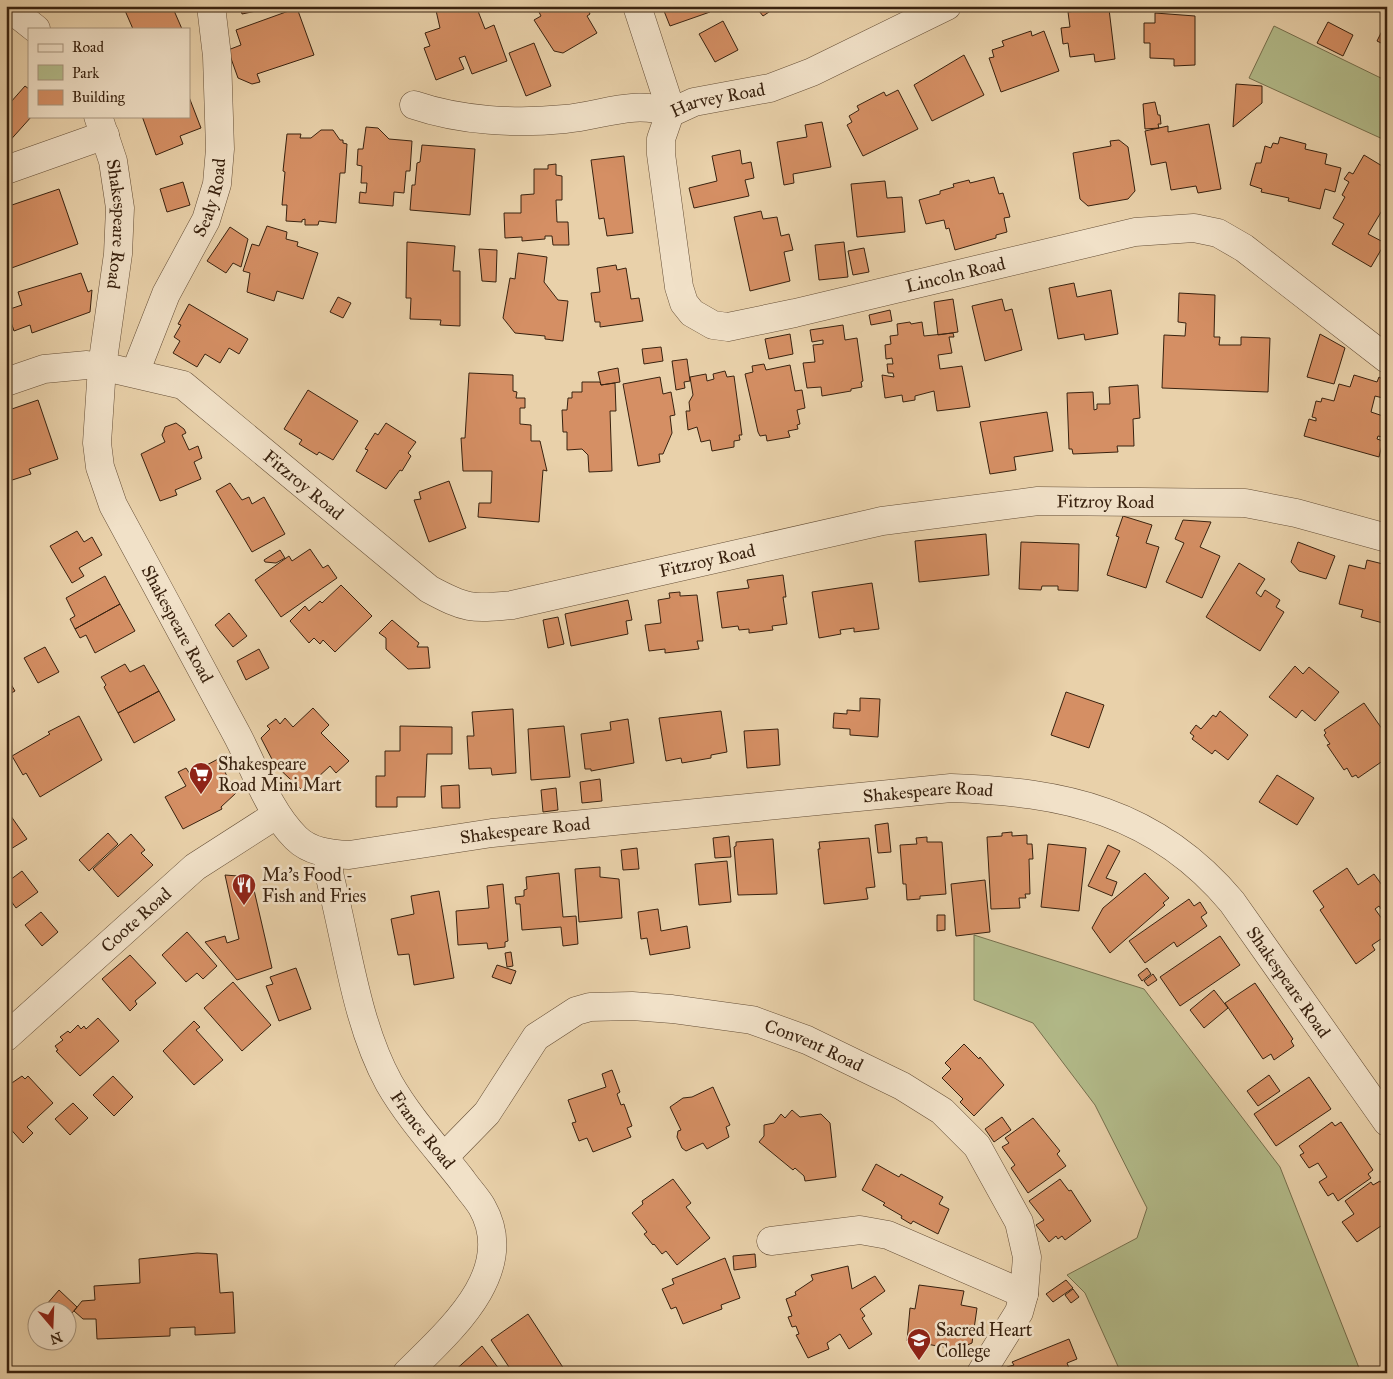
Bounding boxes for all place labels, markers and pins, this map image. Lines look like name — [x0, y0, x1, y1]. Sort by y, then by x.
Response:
place label: Shakespeare Road Mini Mart — [218, 753, 342, 796]
supermarket icon: Shakespeare Road Mini Mart — [188, 761, 214, 795]
place label: Ma's Food - Fish and Fries — [262, 864, 366, 907]
restaurant icon: Ma's Food - Fish and Fries — [231, 872, 257, 906]
place label: Sacred Heart College — [936, 1319, 1033, 1363]
school or university icon: Sacred Heart College — [906, 1327, 932, 1361]

